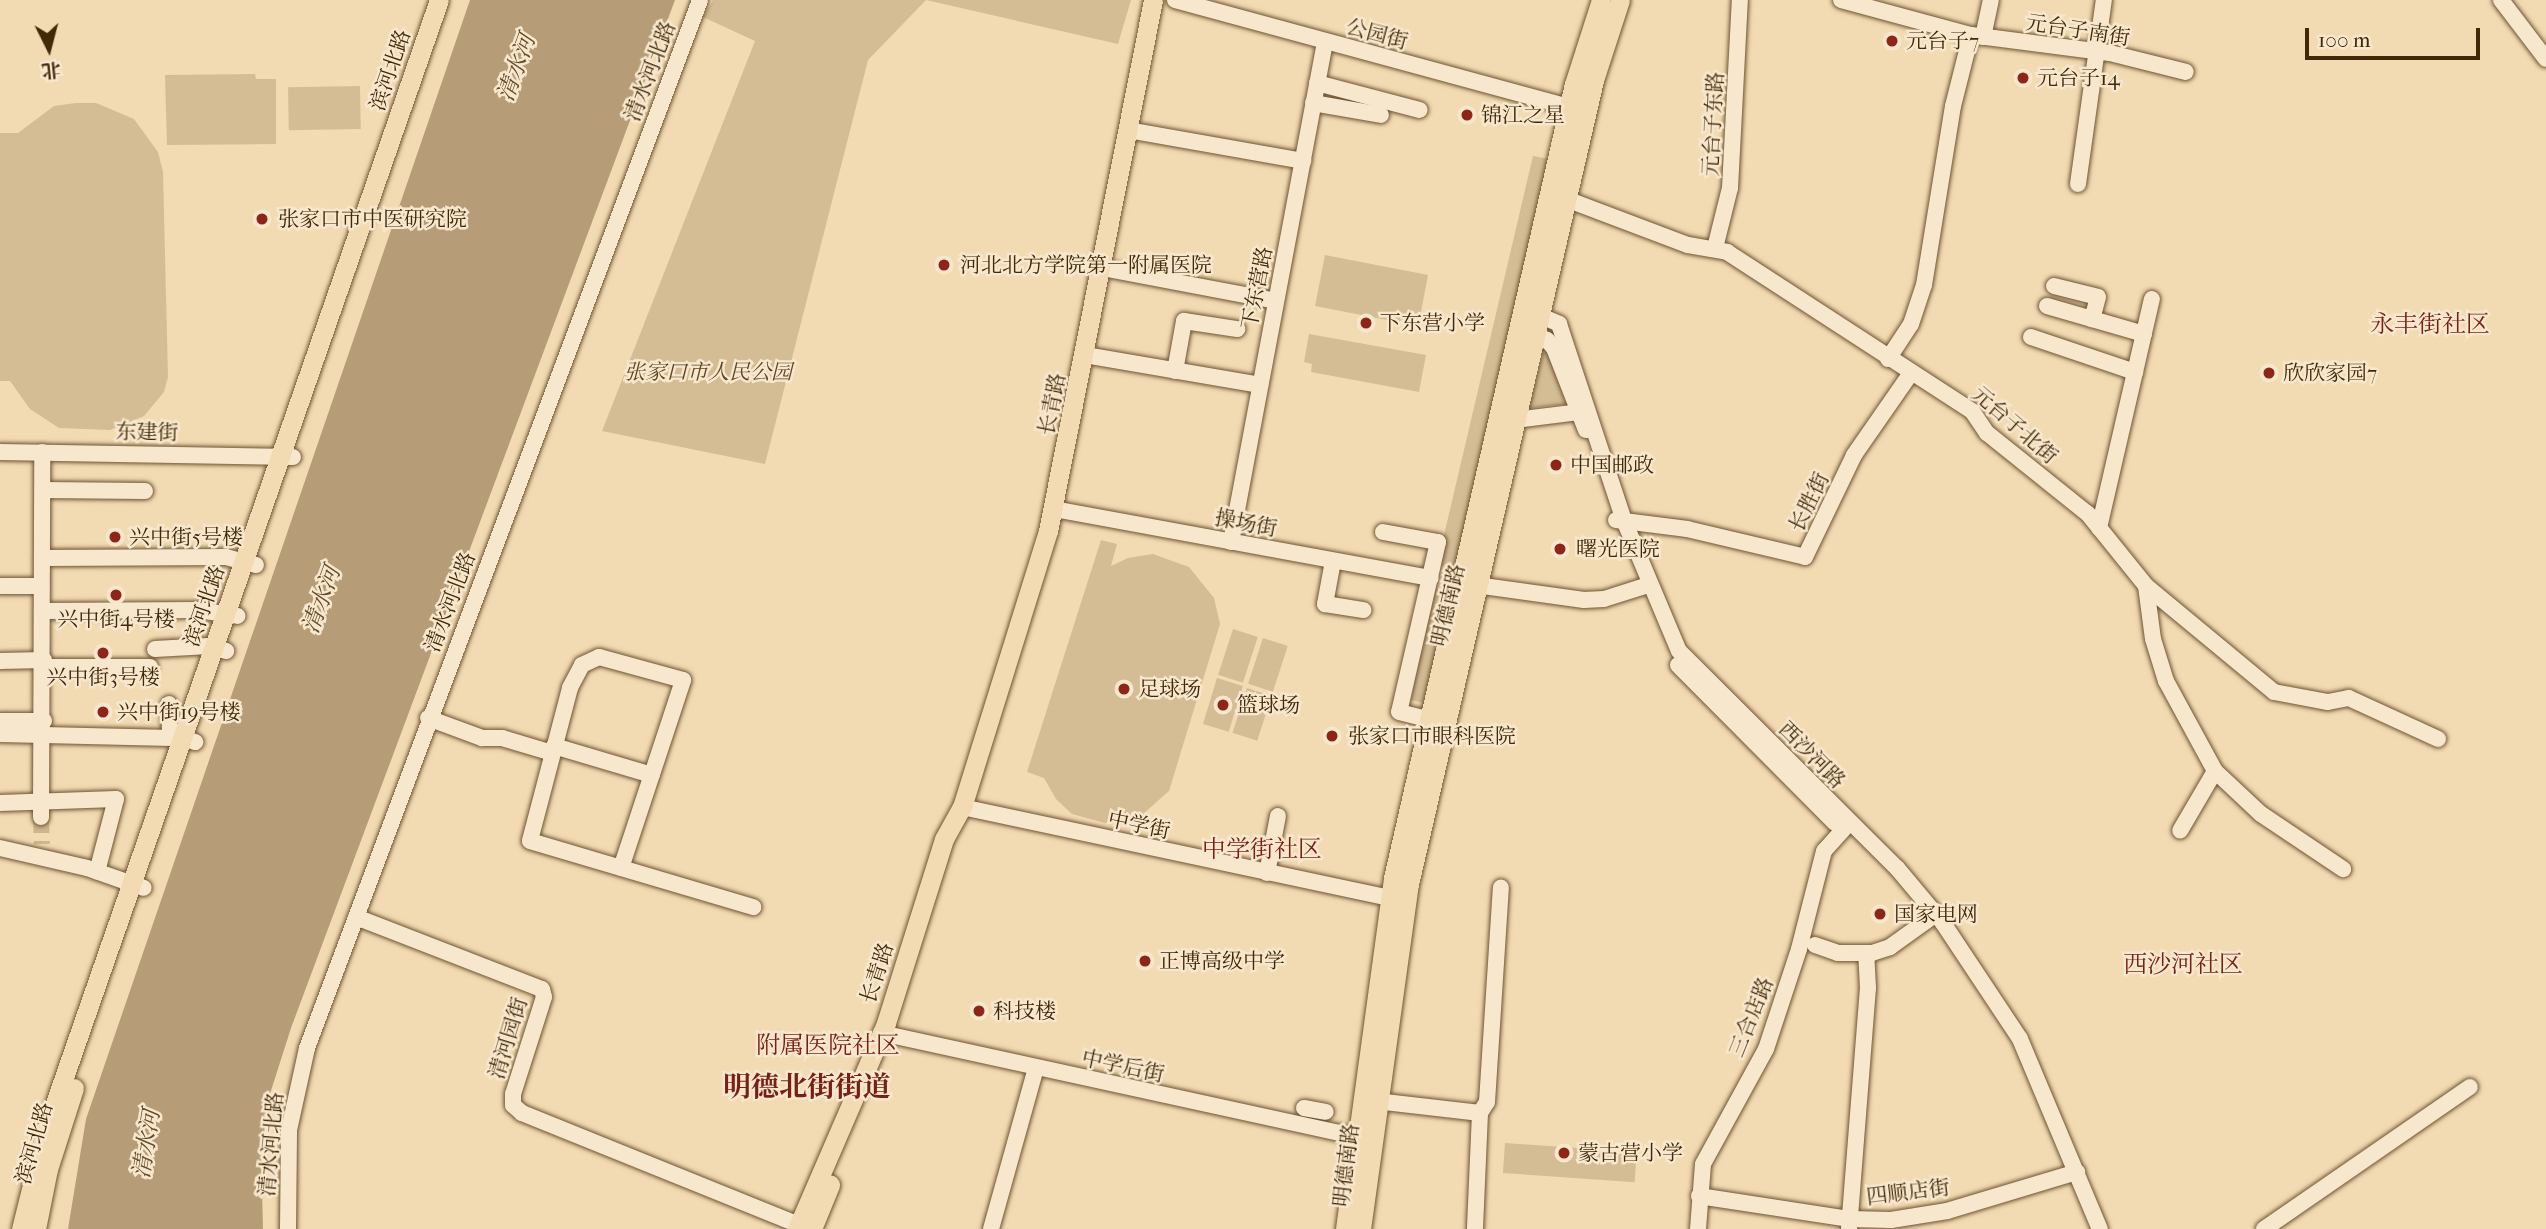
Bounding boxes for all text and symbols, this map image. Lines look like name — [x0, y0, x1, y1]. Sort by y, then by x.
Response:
street label: 元台子南街 — [2024, 9, 2132, 51]
north arrow — [14, 14, 84, 84]
street label: 公园街 — [1343, 14, 1411, 54]
scale bar — [2308, 14, 2483, 58]
street label: 清水河北路 — [619, 17, 681, 125]
street label: 滨河北路 — [364, 26, 416, 114]
place label: 元台子7 — [1906, 28, 1979, 54]
text: 100 m — [2318, 28, 2371, 52]
water label: 清水河 — [492, 31, 542, 105]
marker: 元台子7 — [1884, 33, 1900, 49]
text: 北 — [41, 58, 62, 82]
place label: 元台子14 — [2037, 65, 2120, 91]
marker: 元台子14 — [2015, 70, 2031, 86]
street label: 元台子东路 — [1698, 71, 1728, 177]
place label: 锦江之星 — [1481, 102, 1565, 128]
marker: 锦江之星 — [1459, 107, 1475, 123]
place label: 张家口市中医研究院 — [278, 206, 467, 232]
marker: 张家口市中医研究院 — [252, 209, 272, 229]
street label: 下东营路 — [1237, 244, 1277, 332]
place label: 河北北方学院第一附属医院 — [960, 252, 1212, 278]
marker: 河北北方学院第一附属医院 — [934, 255, 954, 275]
place label: 下东营小学 — [1380, 310, 1485, 336]
district label: 永丰街社区 — [2370, 311, 2490, 339]
marker: 下东营小学 — [1358, 315, 1374, 331]
park label: 张家口市人民公园 — [624, 359, 792, 385]
place label: 欣欣家园7 — [2283, 360, 2377, 386]
marker: 欣欣家园7 — [2261, 365, 2277, 381]
street label: 长青路 — [1034, 371, 1070, 437]
street label: 元台子北街 — [1967, 381, 2063, 469]
street label: 东建街 — [115, 419, 179, 445]
place label: 中国邮政 — [1570, 452, 1654, 478]
marker: 中国邮政 — [1548, 457, 1564, 473]
street label: 长胜街 — [1784, 468, 1834, 536]
street label: 操场街 — [1213, 505, 1279, 541]
place label: 兴中街5号楼 — [129, 524, 243, 550]
marker: 兴中街5号楼 — [107, 529, 123, 545]
place label: 曙光医院 — [1576, 536, 1660, 562]
marker: 曙光医院 — [1550, 539, 1570, 559]
street label: 清水河北路 — [419, 548, 481, 656]
street label: 明德南路 — [1426, 561, 1470, 649]
street label: 滨河北路 — [178, 562, 230, 650]
water label: 清水河 — [297, 563, 347, 637]
marker: 兴中街4号楼 — [108, 587, 124, 603]
place label: 兴中街4号楼 — [57, 606, 175, 632]
marker: 兴中街3号楼 — [95, 645, 111, 661]
place label: 兴中街3号楼 — [46, 664, 160, 690]
place label: 足球场 — [1138, 676, 1201, 702]
marker: 足球场 — [1116, 681, 1132, 697]
place label: 篮球场 — [1237, 692, 1300, 718]
marker: 篮球场 — [1215, 697, 1231, 713]
place label: 兴中街19号楼 — [117, 699, 241, 725]
marker: 兴中街19号楼 — [95, 704, 111, 720]
street label: 西沙河路 — [1773, 716, 1851, 794]
place label: 张家口市眼科医院 — [1348, 723, 1516, 749]
marker: 张家口市眼科医院 — [1322, 726, 1342, 746]
street label: 中学街 — [1106, 806, 1172, 844]
district label: 中学街社区 — [1202, 836, 1322, 864]
place label: 国家电网 — [1894, 901, 1978, 927]
marker: 国家电网 — [1872, 906, 1888, 922]
street label: 长青路 — [855, 939, 899, 1007]
place label: 正博高级中学 — [1159, 948, 1285, 974]
district label: 西沙河社区 — [2123, 951, 2243, 979]
marker: 正博高级中学 — [1137, 953, 1153, 969]
street label: 三合店路 — [1724, 973, 1778, 1061]
street label: 清河园街 — [484, 994, 532, 1082]
place label: 科技楼 — [993, 998, 1056, 1024]
marker: 科技楼 — [971, 1003, 987, 1019]
district label: 附属医院社区 — [756, 1032, 900, 1060]
street label: 中学后街 — [1079, 1045, 1167, 1087]
district label: 明德北街街道 — [723, 1070, 891, 1104]
street label: 清水河北路 — [254, 1091, 288, 1197]
street label: 滨河北路 — [10, 1099, 58, 1187]
water label: 清水河 — [128, 1108, 166, 1180]
street label: 明德南路 — [1328, 1122, 1364, 1208]
place label: 蒙古营小学 — [1578, 1140, 1683, 1166]
marker: 蒙古营小学 — [1556, 1145, 1572, 1161]
street label: 四顺店街 — [1865, 1174, 1951, 1210]

